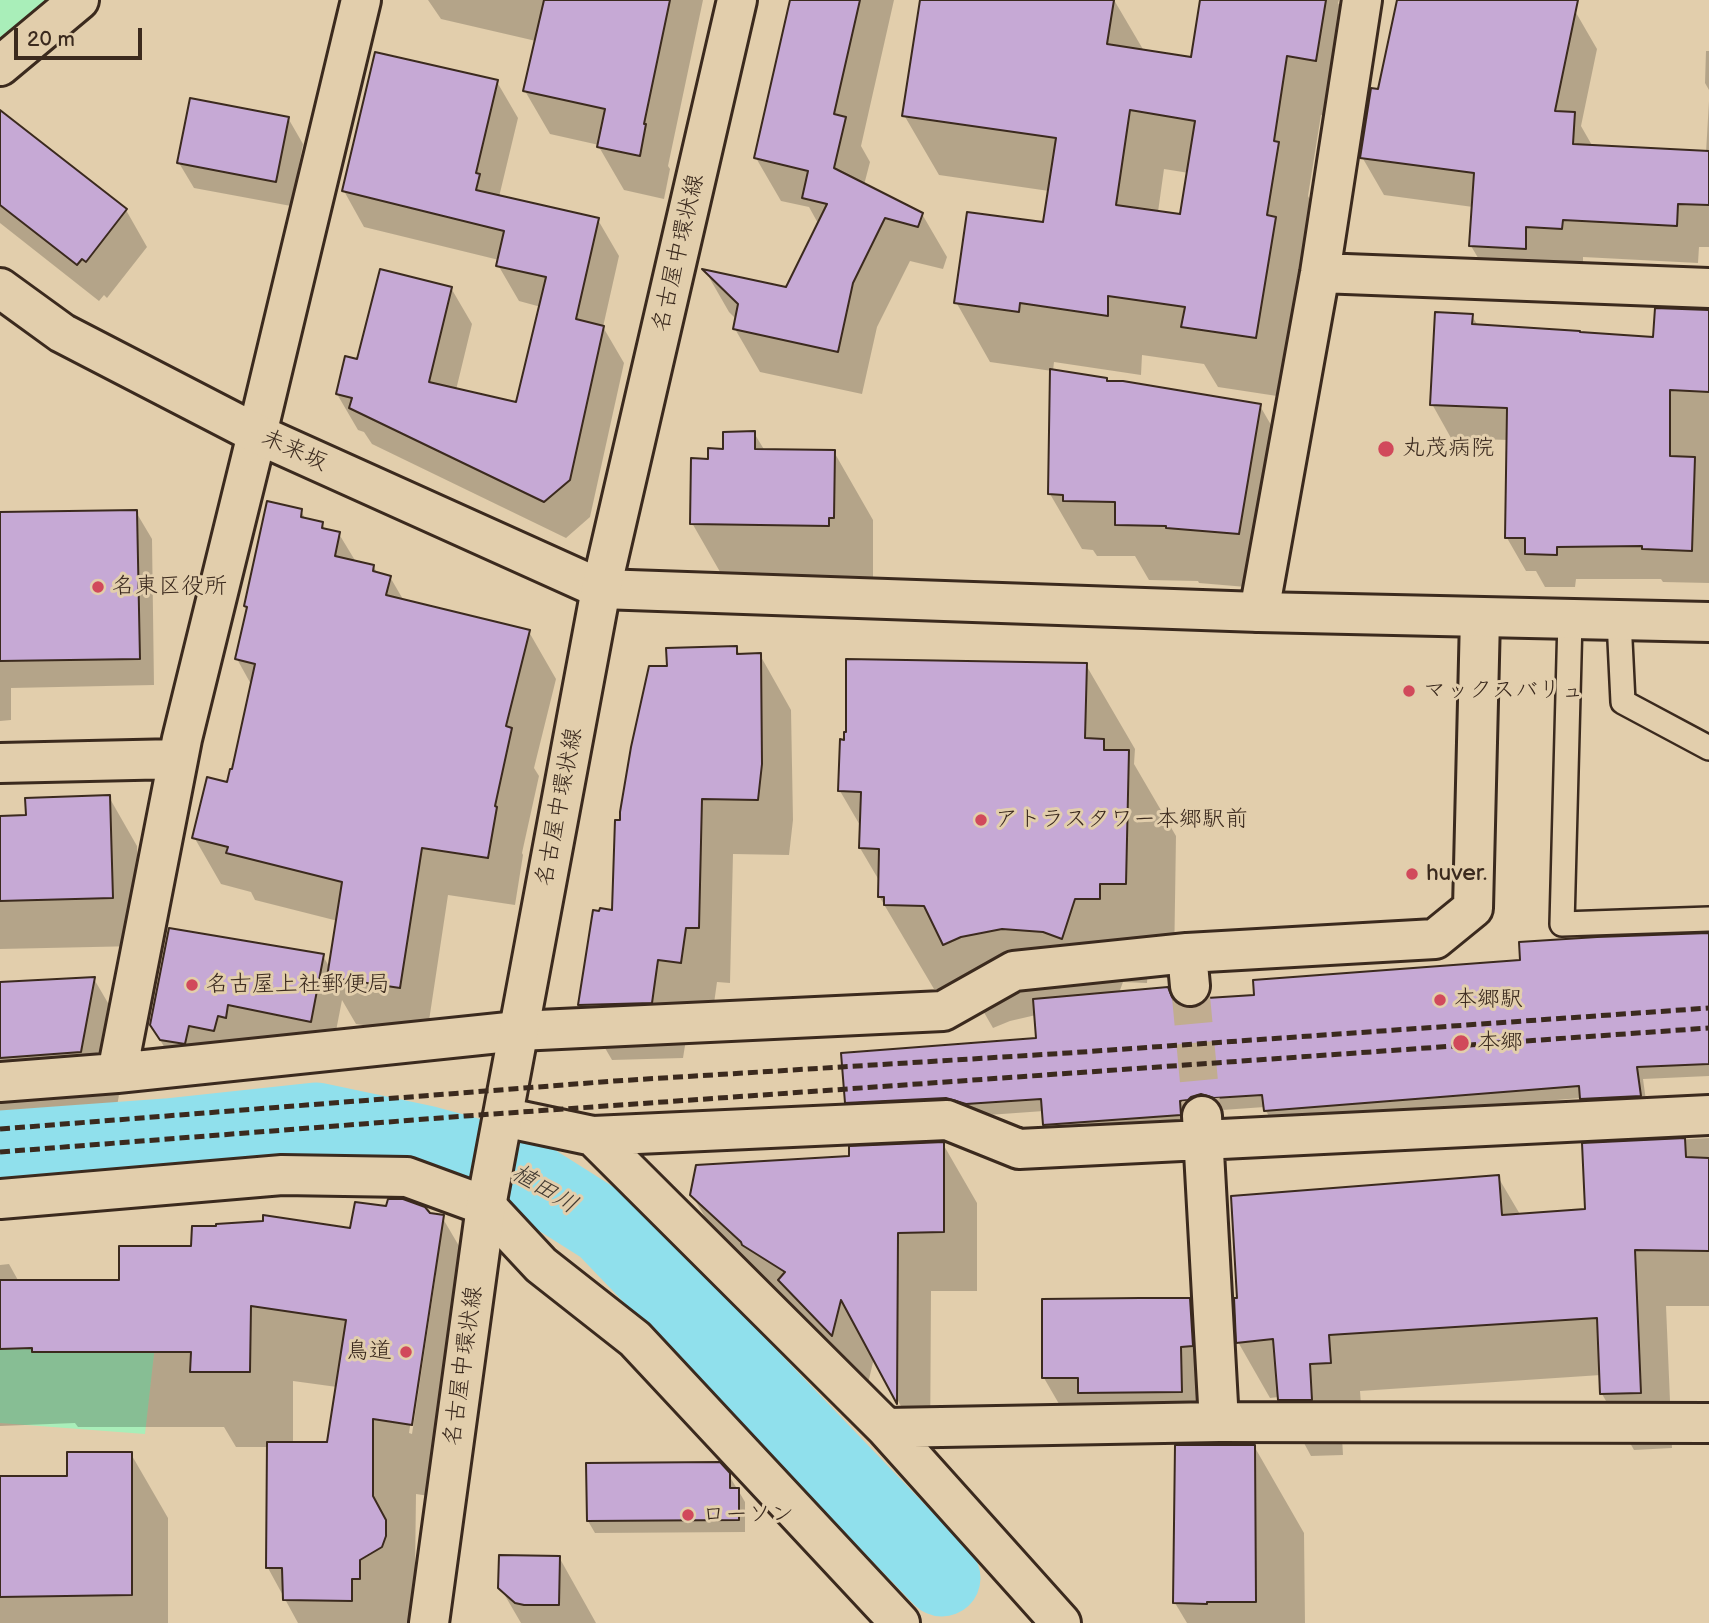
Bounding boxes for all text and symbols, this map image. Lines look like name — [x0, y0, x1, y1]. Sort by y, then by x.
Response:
scale bar — [18, 14, 145, 58]
text: 20 m — [27, 27, 75, 52]
street label: 名古屋中環状線 — [647, 171, 711, 335]
street label: 未来坂 — [257, 424, 331, 478]
place label: 丸茂病院 — [1402, 435, 1494, 463]
marker: 丸茂病院 — [1376, 439, 1396, 459]
place label: 名東区役所 — [112, 573, 227, 601]
marker: 名東区役所 — [90, 579, 106, 595]
place label: マックスバリュ — [1423, 677, 1584, 705]
marker: マックスバリュ — [1401, 683, 1417, 699]
street label: 名古屋中環状線 — [531, 725, 589, 889]
place label: アトラスタワー本郷駅前 — [995, 806, 1248, 834]
marker: アトラスタワー本郷駅前 — [973, 812, 989, 828]
place label: huver. — [1426, 860, 1487, 888]
marker: huver. — [1404, 866, 1420, 882]
place label: 名古屋上社郵便局 — [206, 971, 390, 999]
marker: 名古屋上社郵便局 — [184, 977, 200, 993]
place label: 本郷駅 — [1454, 986, 1523, 1014]
marker: 本郷駅 — [1432, 992, 1448, 1008]
place label: 本郷 — [1477, 1029, 1523, 1057]
marker: 本郷 — [1451, 1033, 1471, 1053]
water label: 植田川 — [506, 1159, 582, 1221]
street label: 名古屋中環状線 — [439, 1284, 489, 1448]
place label: 鳥道 — [346, 1338, 392, 1366]
marker: 鳥道 — [398, 1344, 414, 1360]
place label: ローソン — [702, 1501, 794, 1529]
marker: ローソン — [680, 1507, 696, 1523]

